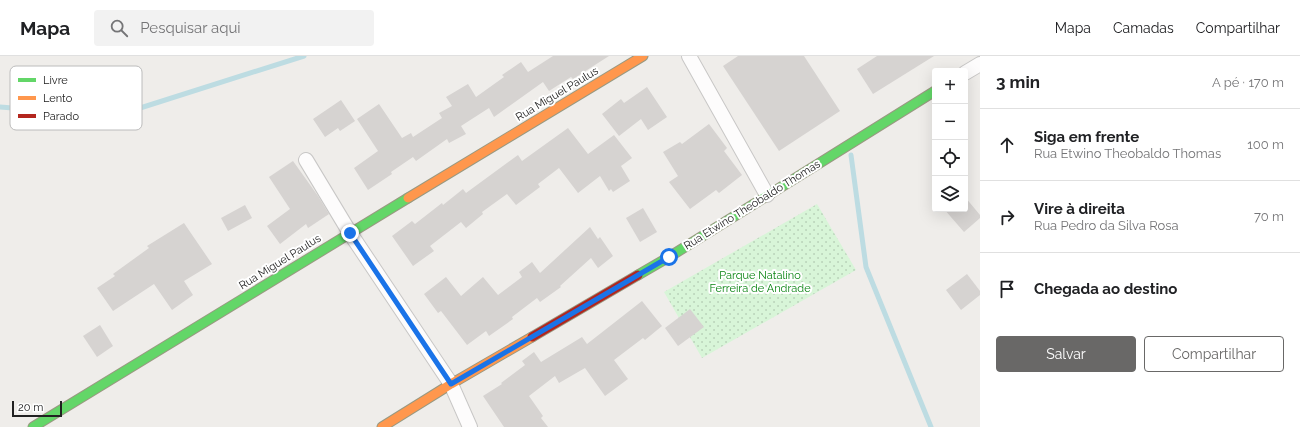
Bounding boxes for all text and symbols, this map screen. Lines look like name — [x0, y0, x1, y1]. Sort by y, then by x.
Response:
search box — [94, 10, 374, 46]
text: Mapa — [20, 17, 70, 39]
icon: search — [108, 17, 130, 39]
text: Pesquisar aqui — [140, 19, 241, 37]
text: Mapa — [1055, 20, 1091, 36]
text: Camadas — [1113, 20, 1174, 36]
text: Compartilhar — [1196, 20, 1280, 36]
street label: Rua Miguel Paulus — [513, 64, 601, 124]
legend — [10, 66, 142, 130]
map controls — [932, 68, 968, 212]
button: + — [932, 68, 968, 104]
text: 3 min — [996, 72, 1040, 92]
text: Livre — [43, 74, 68, 87]
text: A pé · 170 m — [1212, 75, 1284, 90]
text: Lento — [43, 92, 73, 105]
button: − — [932, 104, 968, 140]
text: Parado — [43, 110, 79, 123]
text: Siga em frente — [1034, 128, 1139, 146]
icon: ahead — [996, 134, 1018, 156]
text: 100 m — [1247, 137, 1284, 152]
button: locate — [932, 140, 968, 176]
text: Rua Etwino Theobaldo Thomas — [1034, 146, 1221, 161]
street label: Rua Etwino Theobaldo Thomas — [681, 158, 823, 252]
button: layers — [932, 176, 968, 212]
text: Vire à direita — [1034, 200, 1125, 218]
icon: right — [996, 206, 1018, 228]
text: 70 m — [1254, 209, 1284, 224]
text: Rua Pedro da Silva Rosa — [1034, 218, 1179, 233]
route end — [341, 224, 359, 242]
street label: Rua Miguel Paulus — [237, 232, 323, 292]
route start — [660, 248, 678, 266]
park label: Parque Natalino Ferreira de Andrade — [709, 269, 811, 295]
icon: arrive — [996, 278, 1018, 300]
text: Chegada ao destino — [1034, 280, 1177, 298]
button: Salvar — [996, 336, 1136, 372]
button: Compartilhar — [1144, 336, 1284, 372]
scale bar — [12, 399, 62, 418]
text: 20 m — [18, 401, 43, 414]

